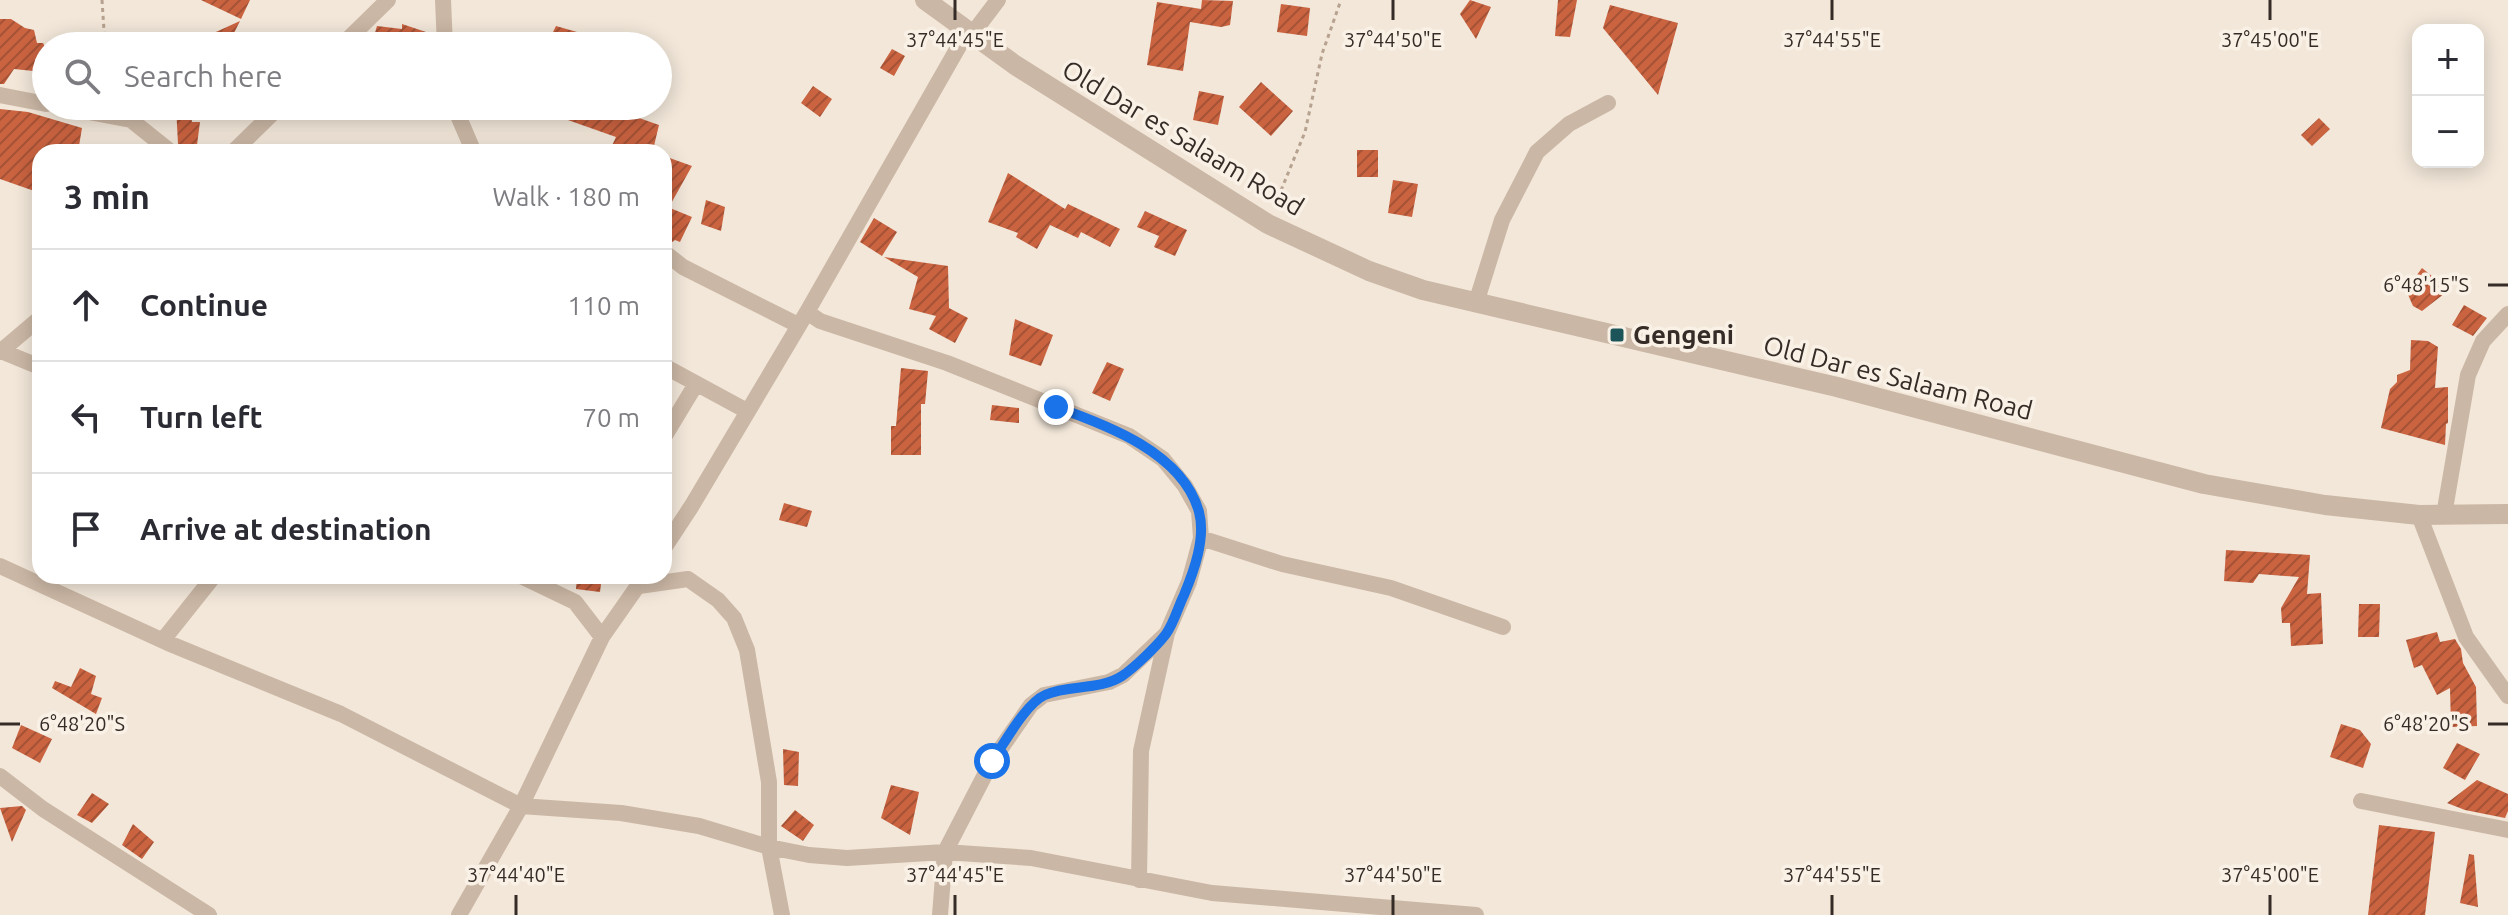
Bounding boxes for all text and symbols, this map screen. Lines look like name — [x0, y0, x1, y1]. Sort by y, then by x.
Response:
map controls — [2412, 24, 2484, 168]
button: + — [2412, 24, 2484, 96]
text: 37°44'45"E — [906, 28, 1004, 51]
text: 37°44'50"E — [1344, 28, 1442, 51]
text: 37°44'55"E — [1783, 28, 1881, 51]
text: 37°45'00"E — [2221, 28, 2319, 51]
search box — [32, 32, 672, 120]
icon: search — [60, 54, 104, 98]
street label: Old Dar es Salaam Road — [1057, 54, 1309, 221]
text: Search here — [124, 59, 283, 93]
button: − — [2412, 96, 2484, 168]
text: 3 min — [64, 177, 150, 215]
text: Walk · 180 m — [492, 182, 640, 211]
text: 6°48'15"S — [2383, 273, 2469, 296]
icon: ahead — [64, 283, 108, 327]
text: Continue — [140, 288, 268, 322]
text: 110 m — [568, 291, 640, 320]
place label: Gengeni — [1633, 320, 1734, 349]
marker: Gengeni — [1608, 326, 1626, 344]
street label: Old Dar es Salaam Road — [1761, 330, 2036, 425]
route end — [1038, 389, 1074, 425]
icon: left — [64, 395, 108, 439]
text: Turn left — [140, 400, 262, 434]
text: 70 m — [582, 403, 640, 432]
icon: arrive — [64, 507, 108, 551]
text: Arrive at destination — [140, 512, 432, 546]
text: 6°48'20"S — [39, 712, 125, 735]
text: 6°48'20"S — [2383, 712, 2469, 735]
route start — [974, 743, 1010, 779]
text: 37°44'40"E — [467, 863, 565, 886]
text: 37°44'45"E — [906, 863, 1004, 886]
text: 37°44'50"E — [1344, 863, 1442, 886]
text: 37°44'55"E — [1783, 863, 1881, 886]
text: 37°45'00"E — [2221, 863, 2319, 886]

